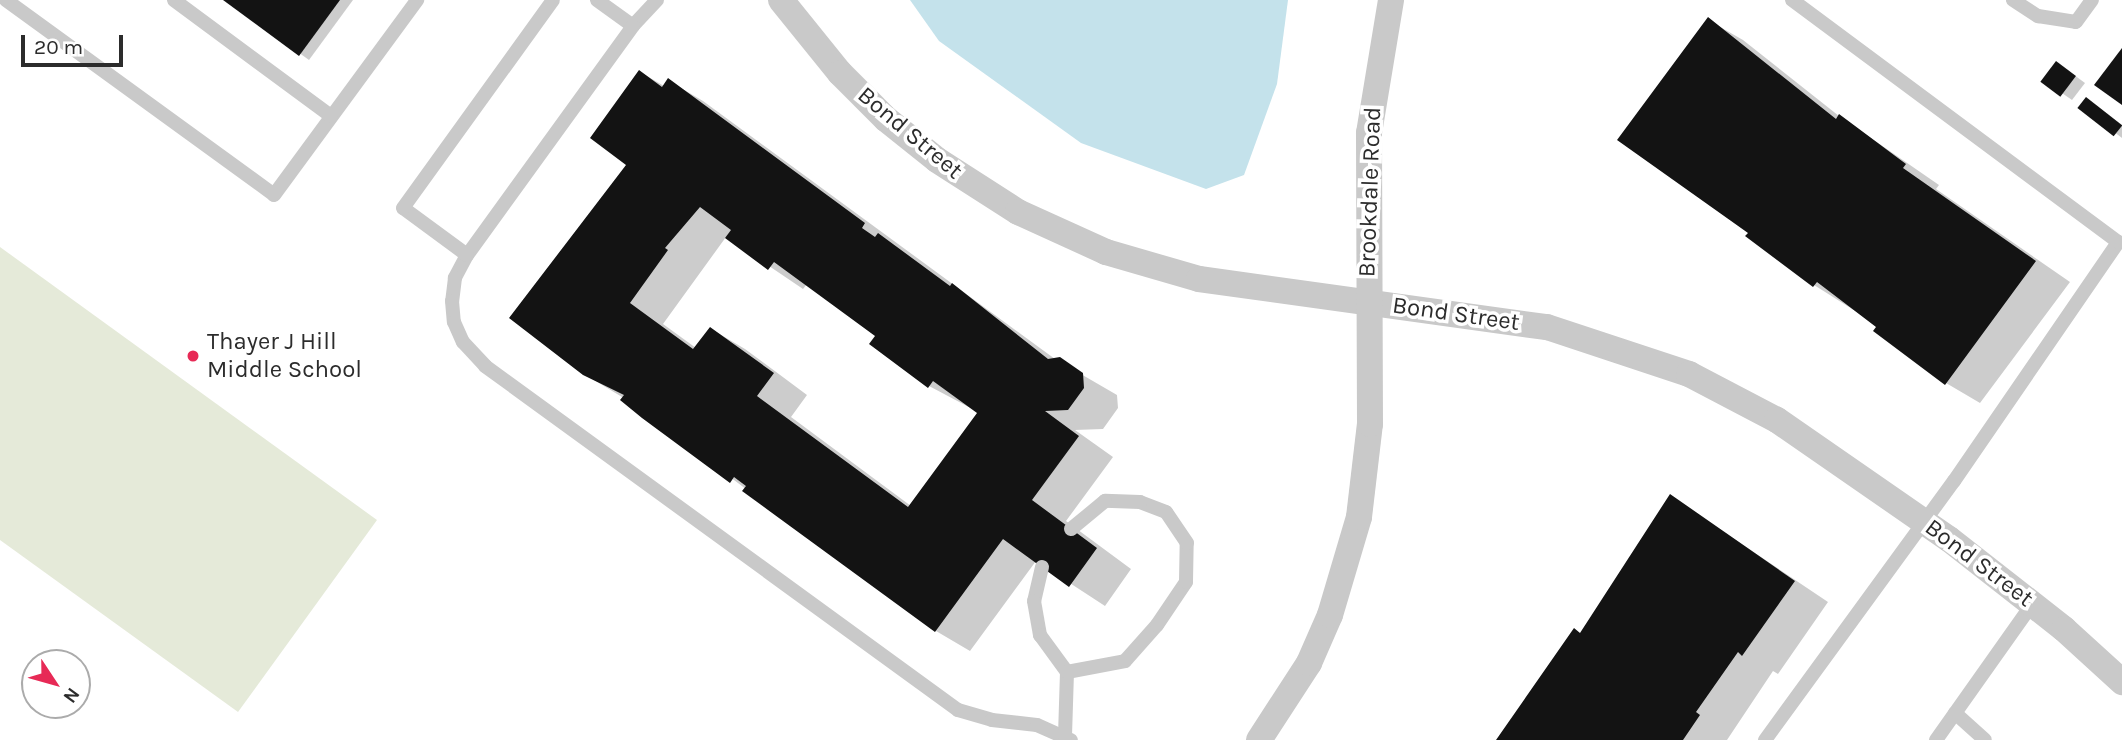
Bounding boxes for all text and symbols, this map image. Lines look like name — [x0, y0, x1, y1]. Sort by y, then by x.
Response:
scale bar — [24, 21, 126, 65]
text: 20 m — [34, 35, 83, 59]
street label: Bond Street — [852, 81, 968, 185]
street label: Brookdale Road — [1353, 106, 1387, 278]
street label: Bond Street — [1390, 291, 1522, 337]
place label: Thayer J Hill Middle School — [207, 328, 362, 384]
marker: Thayer J Hill Middle School — [185, 348, 201, 364]
street label: Bond Street — [1919, 513, 2039, 613]
north arrow — [21, 649, 91, 719]
text: N — [58, 683, 84, 707]

